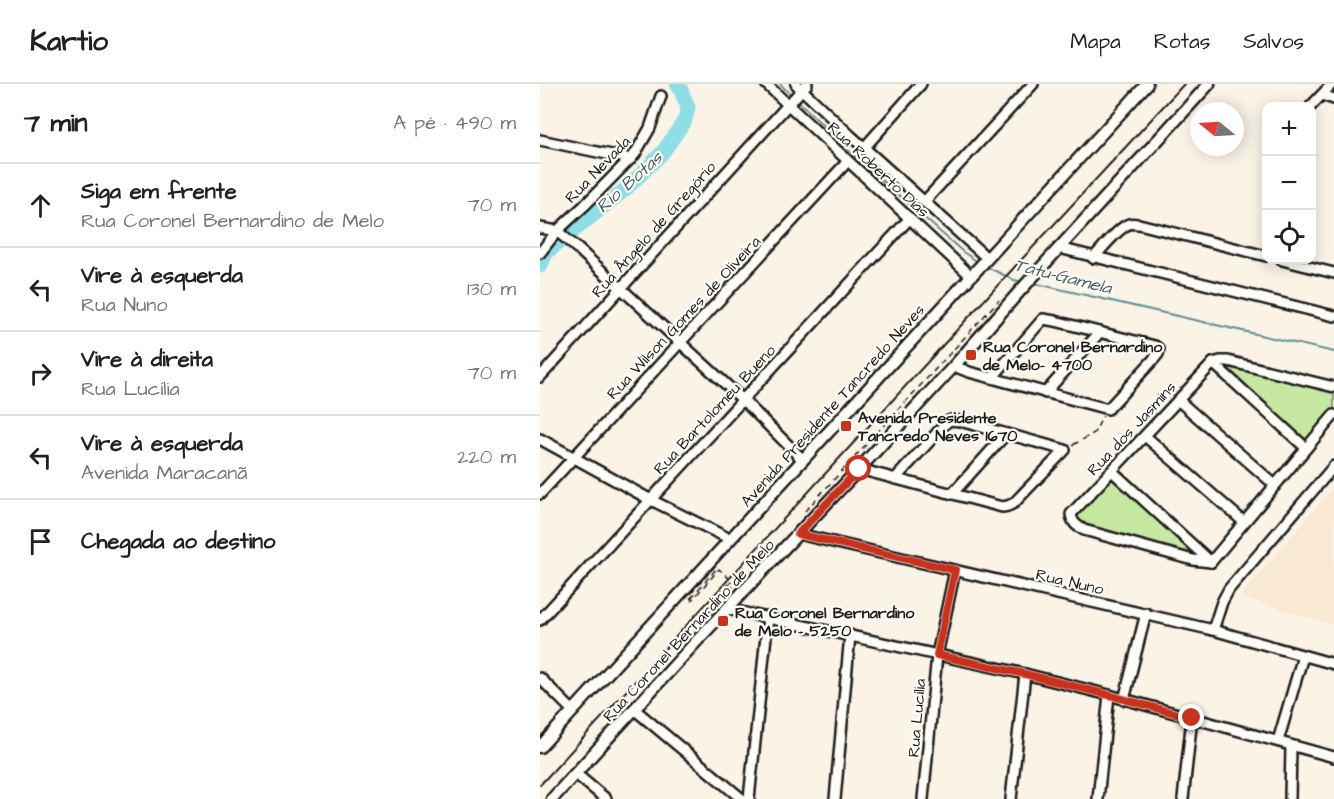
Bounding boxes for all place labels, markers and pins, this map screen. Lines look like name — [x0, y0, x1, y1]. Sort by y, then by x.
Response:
place label: Rua Coronel Bernardino de Melo- 4700 — [982, 336, 1163, 376]
marker: Rua Coronel Bernardino de Melo- 4700 — [964, 348, 978, 362]
place label: Avenida Presidente Tancredo Neves 1670 — [857, 407, 1017, 447]
marker: Avenida Presidente Tancredo Neves 1670 — [839, 419, 853, 433]
place label: Rua Coronel Bernardino de Melo - 5250 — [734, 602, 915, 642]
marker: Rua Coronel Bernardino de Melo - 5250 — [716, 614, 730, 628]

